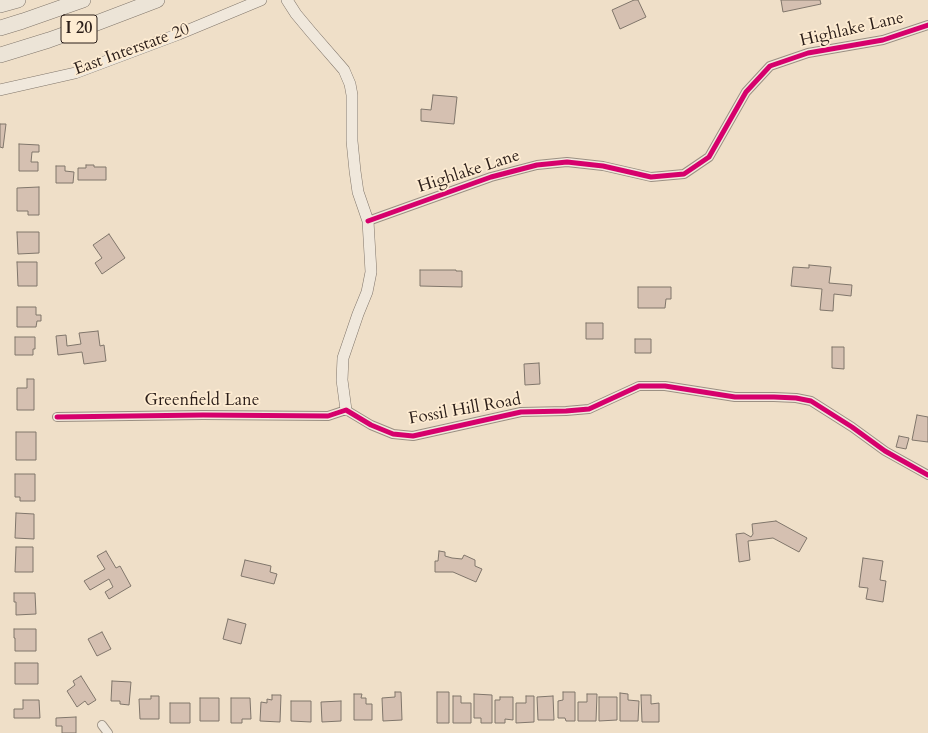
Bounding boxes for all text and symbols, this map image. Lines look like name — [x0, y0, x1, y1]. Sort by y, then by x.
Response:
street label: Highlake Lane — [798, 8, 906, 52]
road number: I 20 — [61, 15, 97, 43]
street label: East Interstate 20 — [71, 20, 193, 80]
street label: Highlake Lane — [415, 146, 523, 198]
street label: Fossil Hill Road — [407, 390, 523, 430]
street label: Greenfield Lane — [145, 391, 259, 411]

